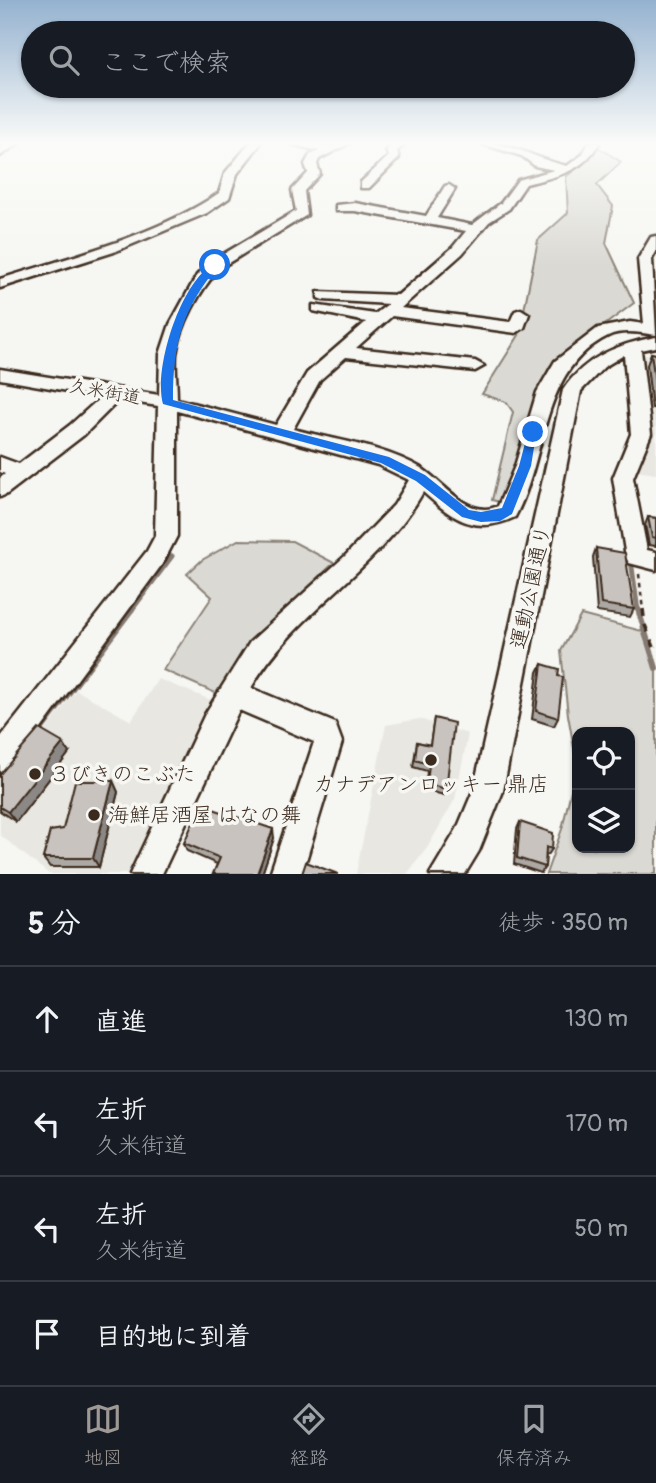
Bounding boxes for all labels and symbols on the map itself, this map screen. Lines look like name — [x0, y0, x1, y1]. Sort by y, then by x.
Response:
route start — [199, 249, 230, 280]
street label: 久米街道 — [68, 374, 142, 410]
route end — [517, 416, 548, 447]
street label: 運動公園通り — [505, 523, 557, 651]
marker: カナデアンロッキー 鼎店 — [423, 752, 439, 768]
place label: ３びきのこぶた — [49, 761, 196, 788]
marker: ３びきのこぶた — [27, 766, 43, 782]
place label: カナデアンロッキー 鼎店 — [313, 771, 549, 798]
place label: 海鮮居酒屋 はなの舞 — [108, 802, 302, 829]
marker: 海鮮居酒屋 はなの舞 — [86, 807, 102, 823]

